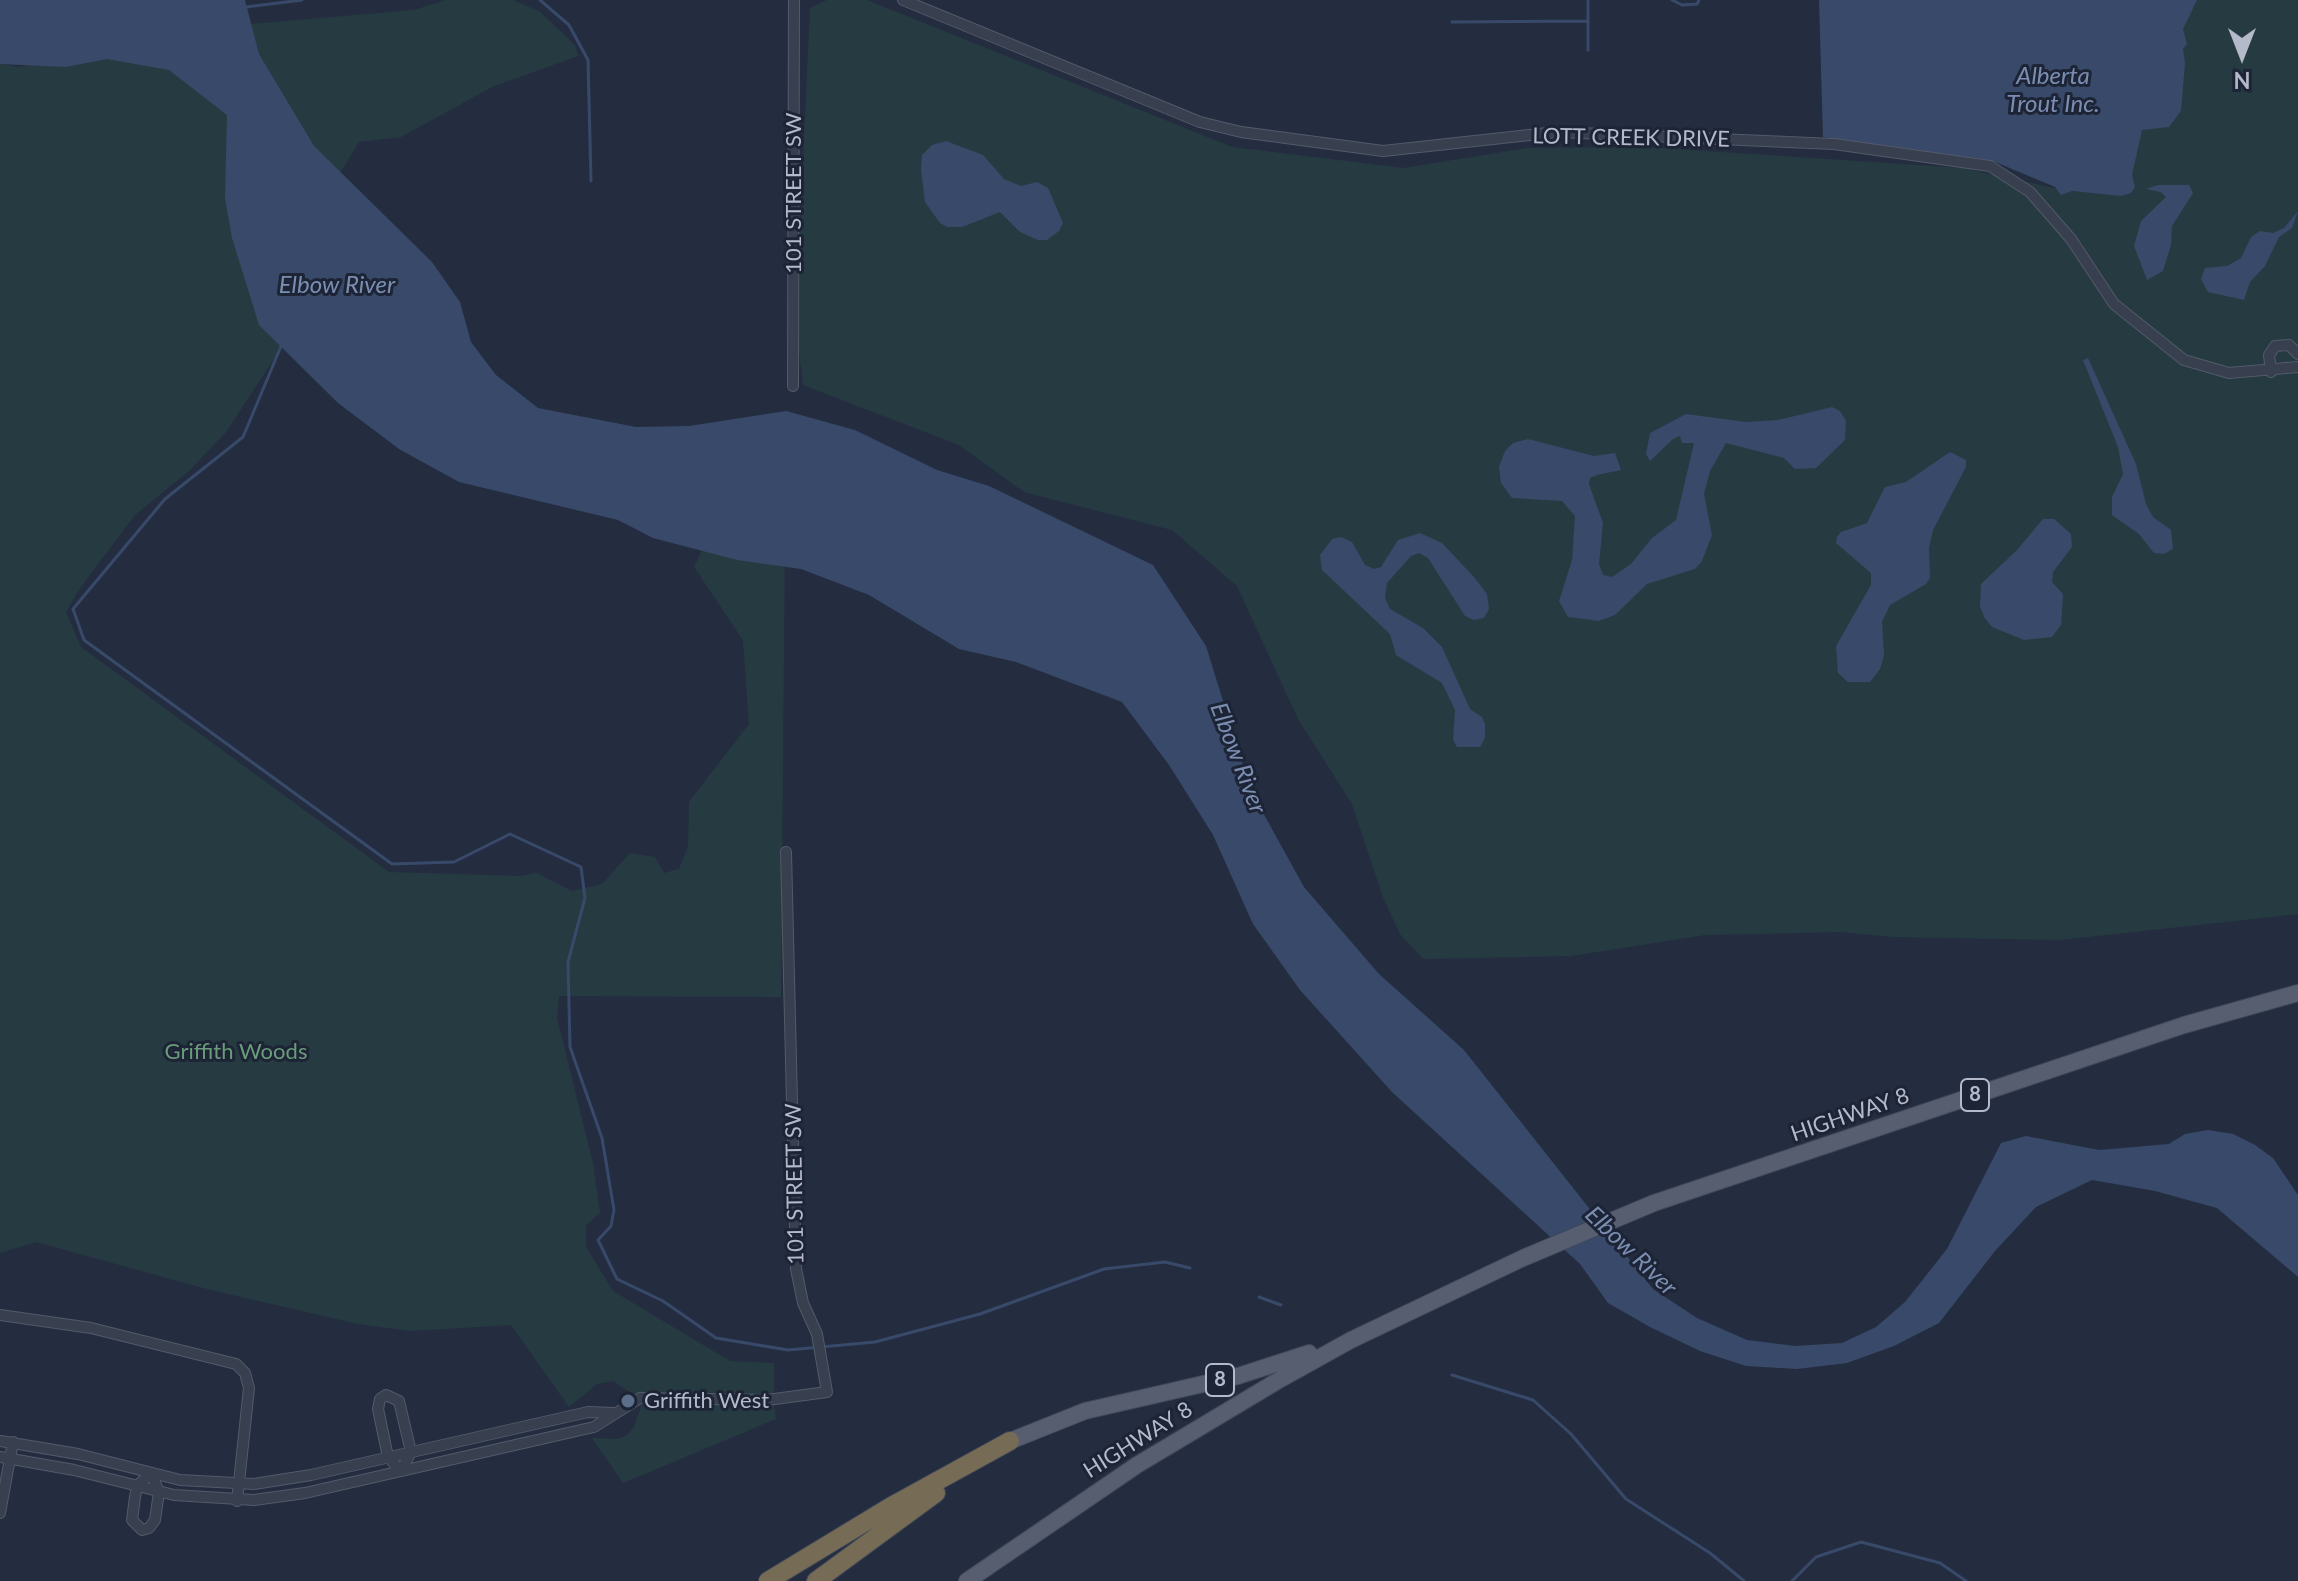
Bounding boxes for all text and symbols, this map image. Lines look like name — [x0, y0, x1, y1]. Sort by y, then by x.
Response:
north arrow — [2202, 16, 2282, 96]
water label: Alberta Trout Inc. — [2006, 62, 2100, 118]
text: N — [2234, 67, 2250, 94]
street label: 101 STREET SW — [781, 112, 807, 274]
street label: LOTT CREEK DRIVE — [1532, 123, 1730, 153]
water label: Elbow River — [279, 271, 395, 299]
water label: Elbow River — [1204, 698, 1272, 818]
park label: Griffith Woods — [165, 1039, 307, 1065]
road number: 8 — [1961, 1079, 1989, 1111]
street label: HIGHWAY 8 — [1787, 1082, 1913, 1148]
street label: 101 STREET SW — [780, 1103, 810, 1265]
water label: Elbow River — [1579, 1200, 1683, 1302]
road number: 8 — [1206, 1364, 1234, 1396]
place label: Griffith West — [644, 1388, 769, 1414]
marker: Griffith West — [619, 1392, 637, 1410]
street label: HIGHWAY 8 — [1079, 1396, 1197, 1484]

